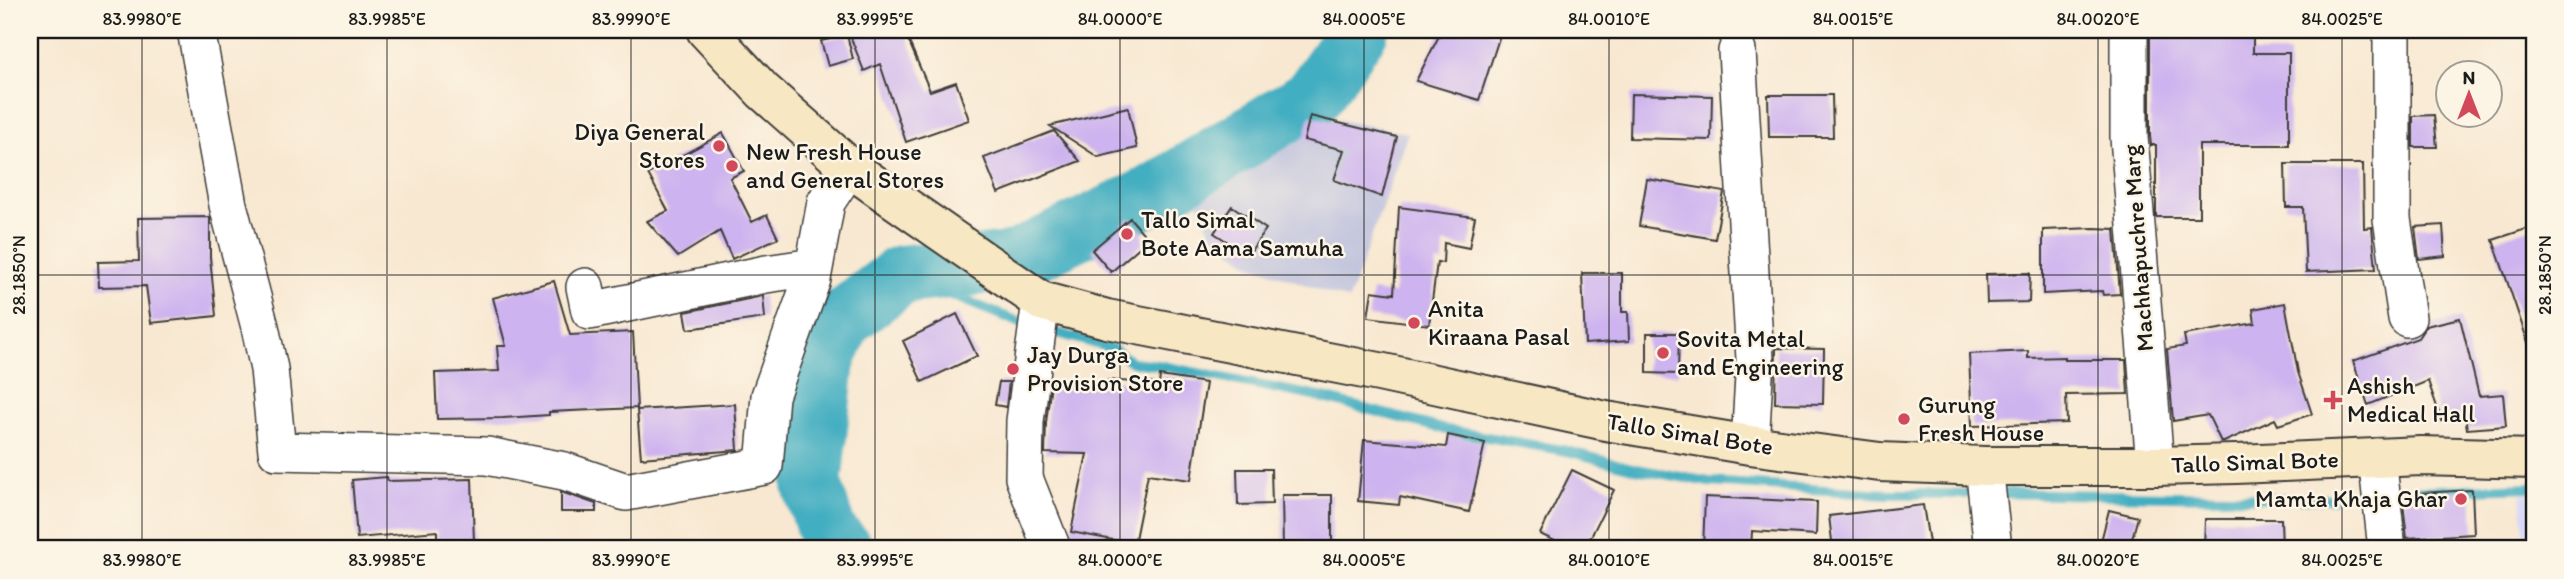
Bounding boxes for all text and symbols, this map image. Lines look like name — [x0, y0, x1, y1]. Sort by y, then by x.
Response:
text: 83.9980°E — [102, 8, 182, 30]
text: 83.9985°E — [348, 8, 426, 30]
text: 83.9990°E — [592, 8, 670, 30]
text: 83.9995°E — [836, 8, 914, 30]
text: 84.0000°E — [1078, 8, 1162, 30]
text: 84.0005°E — [1322, 8, 1406, 30]
text: 84.0010°E — [1568, 8, 1650, 30]
text: 84.0015°E — [1813, 8, 1893, 30]
text: 84.0020°E — [2056, 8, 2140, 30]
text: 84.0025°E — [2301, 8, 2383, 30]
north arrow — [2434, 60, 2504, 130]
text: N — [2463, 66, 2475, 89]
place label: Diya General Stores — [574, 117, 705, 174]
place label: New Fresh House and General Stores — [746, 137, 944, 194]
marker: Diya General Stores — [711, 138, 727, 154]
street label: Machhapuchre Marg — [2116, 143, 2159, 353]
marker: New Fresh House and General Stores — [724, 158, 740, 174]
place label: Tallo Simal Bote Aama Samuha — [1141, 205, 1344, 262]
marker: Tallo Simal Bote Aama Samuha — [1119, 226, 1135, 242]
text: 28.1850°N — [8, 235, 30, 315]
text: 28.1850°N — [2534, 235, 2556, 315]
place label: Anita Kiraana Pasal — [1428, 294, 1570, 351]
marker: Anita Kiraana Pasal — [1406, 315, 1422, 331]
place label: Sovita Metal and Engineering — [1677, 324, 1845, 381]
place label: Jay Durga Provision Store — [1027, 340, 1184, 397]
marker: Sovita Metal and Engineering — [1655, 345, 1671, 361]
marker: Jay Durga Provision Store — [1005, 361, 1021, 377]
place label: Ashish Medical Hall — [2347, 371, 2475, 428]
place label: Gurung Fresh House — [1918, 390, 2044, 447]
marker: Ashish Medical Hall — [2325, 392, 2341, 408]
street label: Tallo Simal Bote — [1605, 406, 1775, 461]
marker: Gurung Fresh House — [1896, 411, 1912, 427]
street label: Tallo Simal Bote — [2171, 444, 2339, 479]
place label: Mamta Khaja Ghar — [2255, 484, 2447, 513]
marker: Mamta Khaja Ghar — [2453, 491, 2469, 507]
text: 83.9980°E — [102, 549, 182, 571]
text: 83.9985°E — [348, 549, 426, 571]
text: 83.9990°E — [592, 549, 670, 571]
text: 83.9995°E — [836, 549, 914, 571]
text: 84.0000°E — [1078, 549, 1162, 571]
text: 84.0005°E — [1322, 549, 1406, 571]
text: 84.0010°E — [1568, 549, 1650, 571]
text: 84.0015°E — [1813, 549, 1893, 571]
text: 84.0020°E — [2056, 549, 2140, 571]
text: 84.0025°E — [2301, 549, 2383, 571]

